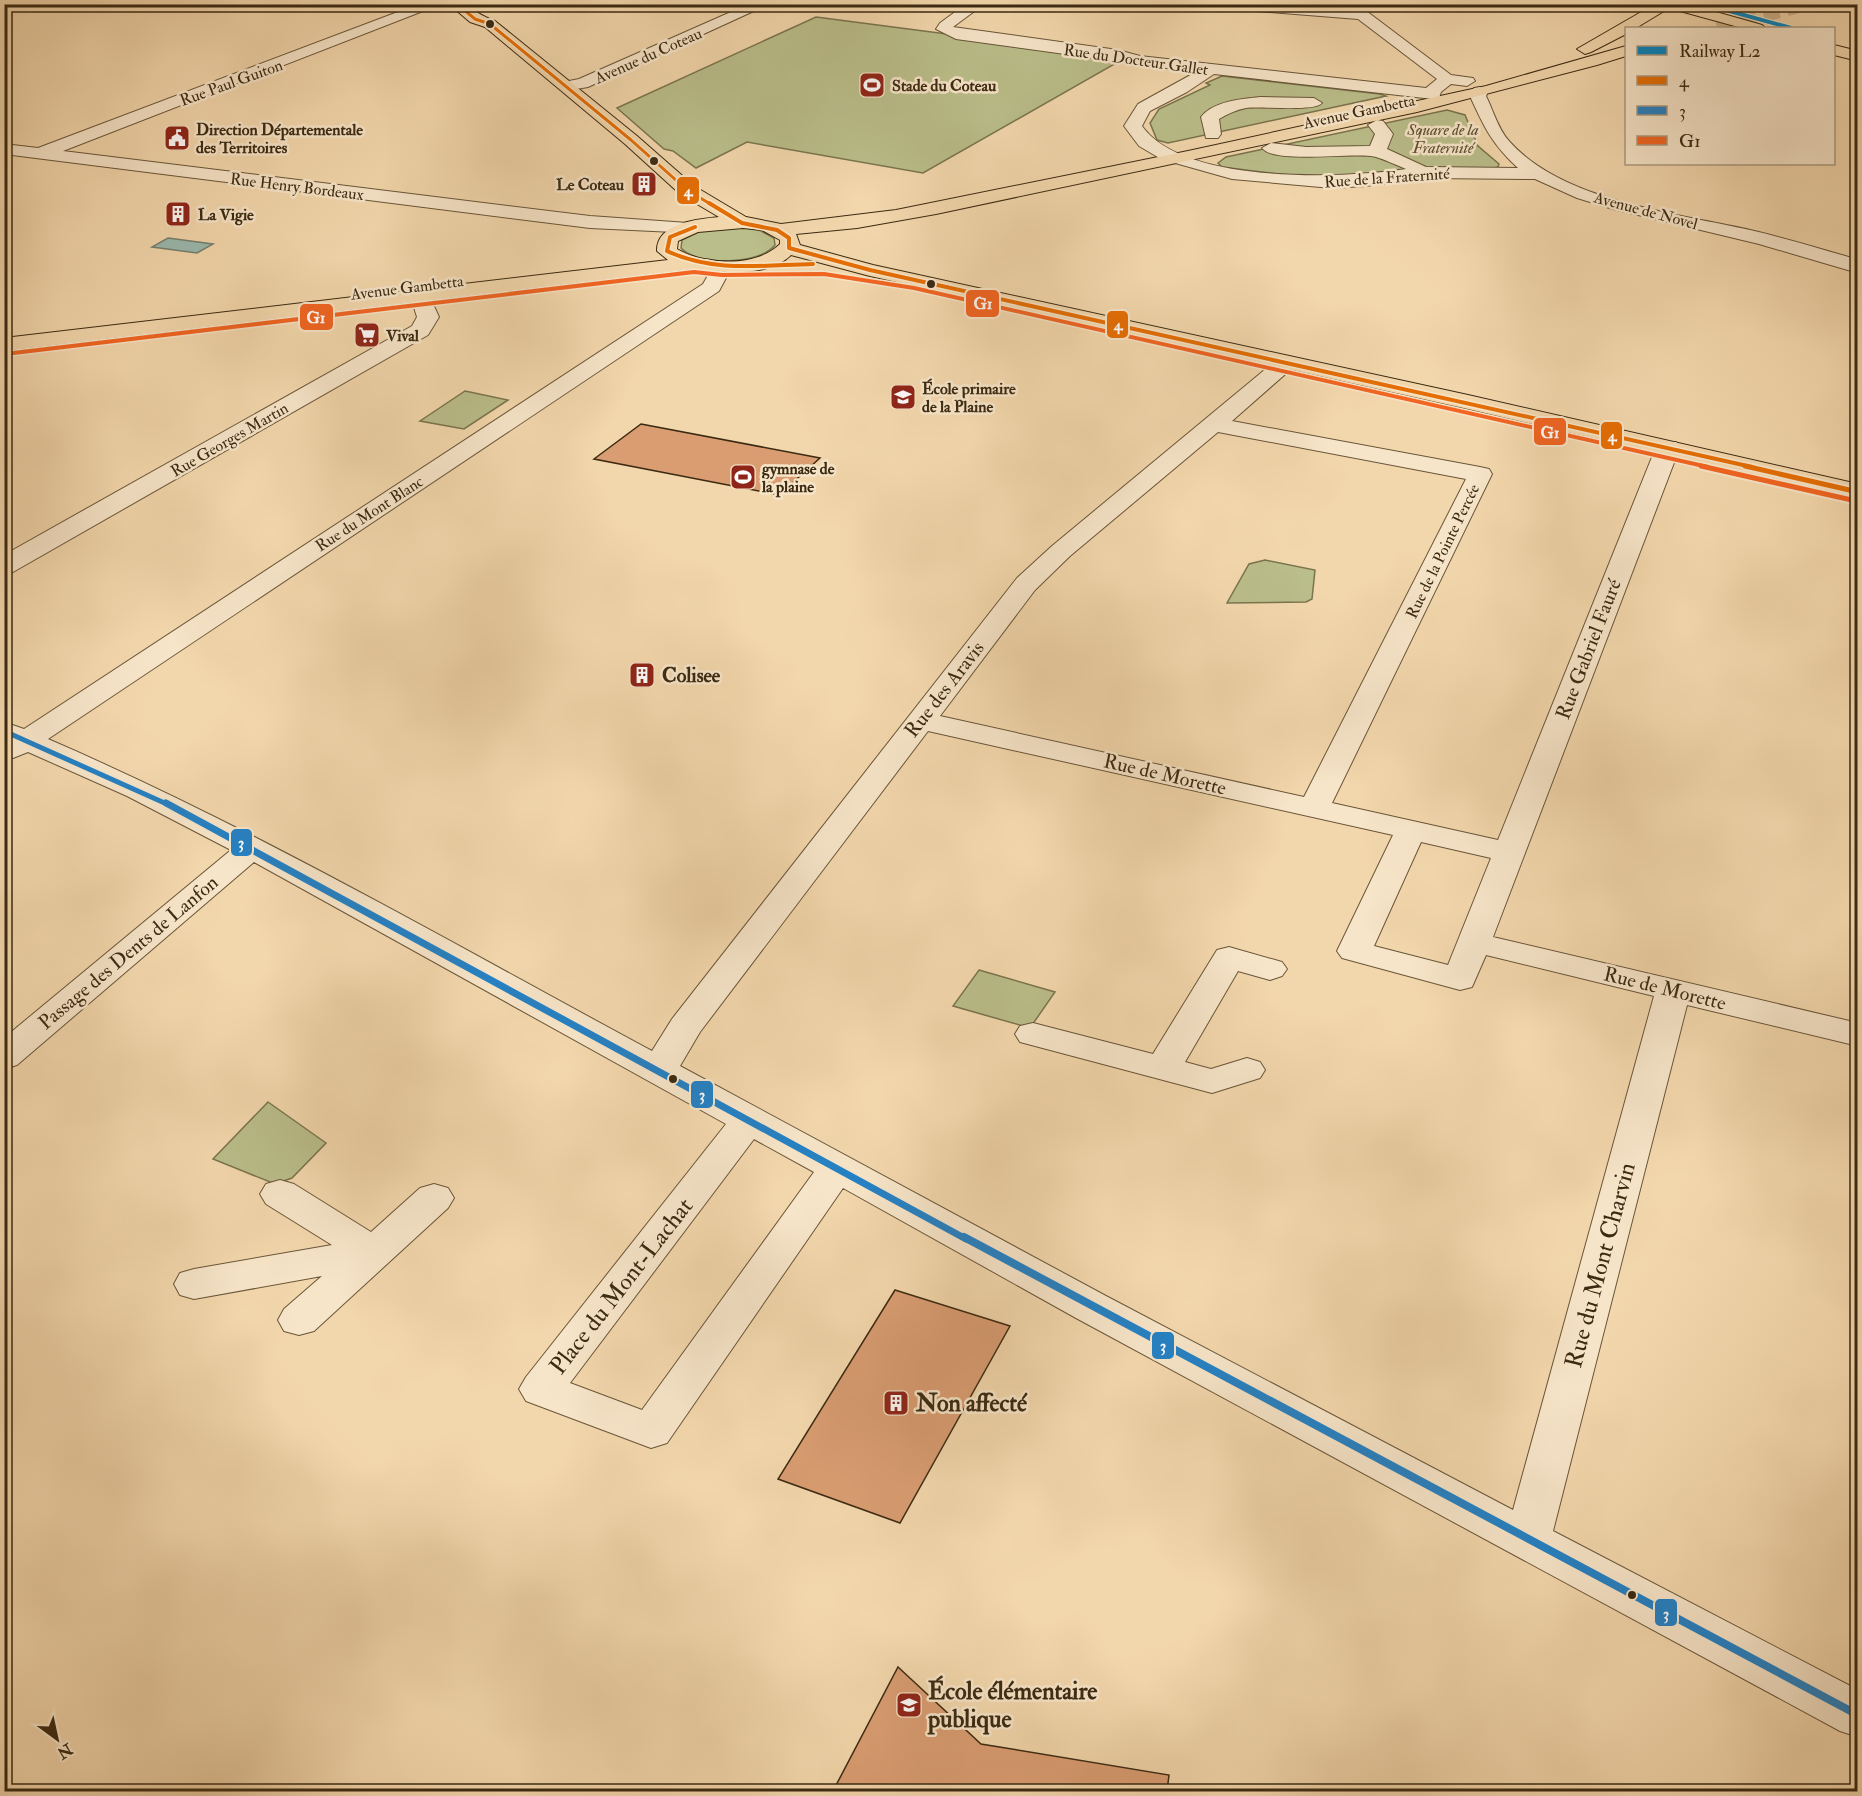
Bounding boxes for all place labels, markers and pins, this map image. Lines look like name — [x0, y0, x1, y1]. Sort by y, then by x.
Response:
unlabelled marker — [484, 18, 496, 30]
sports icon: Stade du Coteau — [857, 70, 887, 100]
place label: Stade du Coteau — [892, 76, 997, 96]
place label: Direction Départementale des Territoires — [196, 120, 363, 158]
public building icon: Direction Départementale des Territoires — [162, 123, 192, 153]
unlabelled marker — [648, 155, 660, 167]
building icon: Le Coteau — [629, 169, 659, 199]
place label: Le Coteau — [556, 175, 625, 195]
building icon: La Vigie — [163, 199, 193, 229]
place label: La Vigie — [198, 205, 254, 226]
unlabelled marker — [925, 278, 937, 290]
supermarket icon: Vival — [352, 320, 382, 350]
place label: Vival — [385, 326, 420, 346]
place label: École primaire de la Plaine — [922, 378, 1016, 417]
school or university icon: École primaire de la Plaine — [888, 382, 918, 412]
place label: gymnase de la plaine — [761, 459, 835, 498]
sports icon: gymnase de la plaine — [728, 462, 758, 492]
building icon: Colisee — [627, 660, 657, 690]
place label: Colisee — [662, 663, 721, 688]
unlabelled marker — [667, 1073, 679, 1085]
building icon: Non affecté — [881, 1388, 911, 1418]
place label: Non affecté — [915, 1388, 1028, 1419]
unlabelled marker — [1626, 1589, 1638, 1601]
place label: École élémentaire publique — [927, 1675, 1097, 1735]
school or university icon: École élémentaire publique — [894, 1690, 924, 1720]

